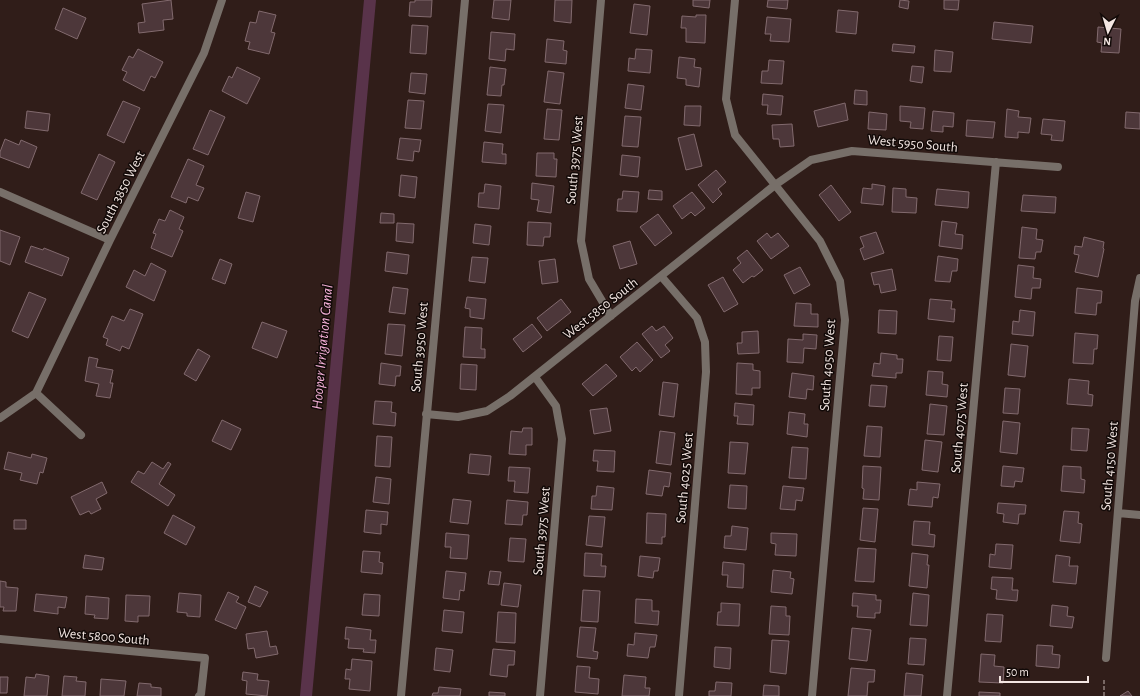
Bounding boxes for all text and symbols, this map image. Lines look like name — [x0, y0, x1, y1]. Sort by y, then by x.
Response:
north arrow — [1088, 12, 1128, 52]
text: N — [1103, 36, 1111, 47]
street label: South 3975 West — [564, 115, 586, 205]
street label: West 5950 South — [867, 133, 959, 155]
street label: South 3850 West — [94, 149, 148, 236]
street label: West 5850 South — [561, 275, 641, 342]
water label: Hooper Irrigation Canal — [310, 283, 335, 410]
street label: South 3950 West — [409, 301, 431, 393]
street label: South 4050 West — [818, 318, 838, 411]
street label: South 4075 West — [949, 382, 971, 474]
street label: South 4150 West — [1099, 420, 1121, 511]
street label: South 4025 West — [674, 432, 696, 524]
street label: South 3975 West — [531, 486, 553, 576]
street label: West 5800 South — [57, 626, 150, 648]
scale bar — [1000, 658, 1088, 684]
text: 50 m — [1006, 666, 1029, 678]

